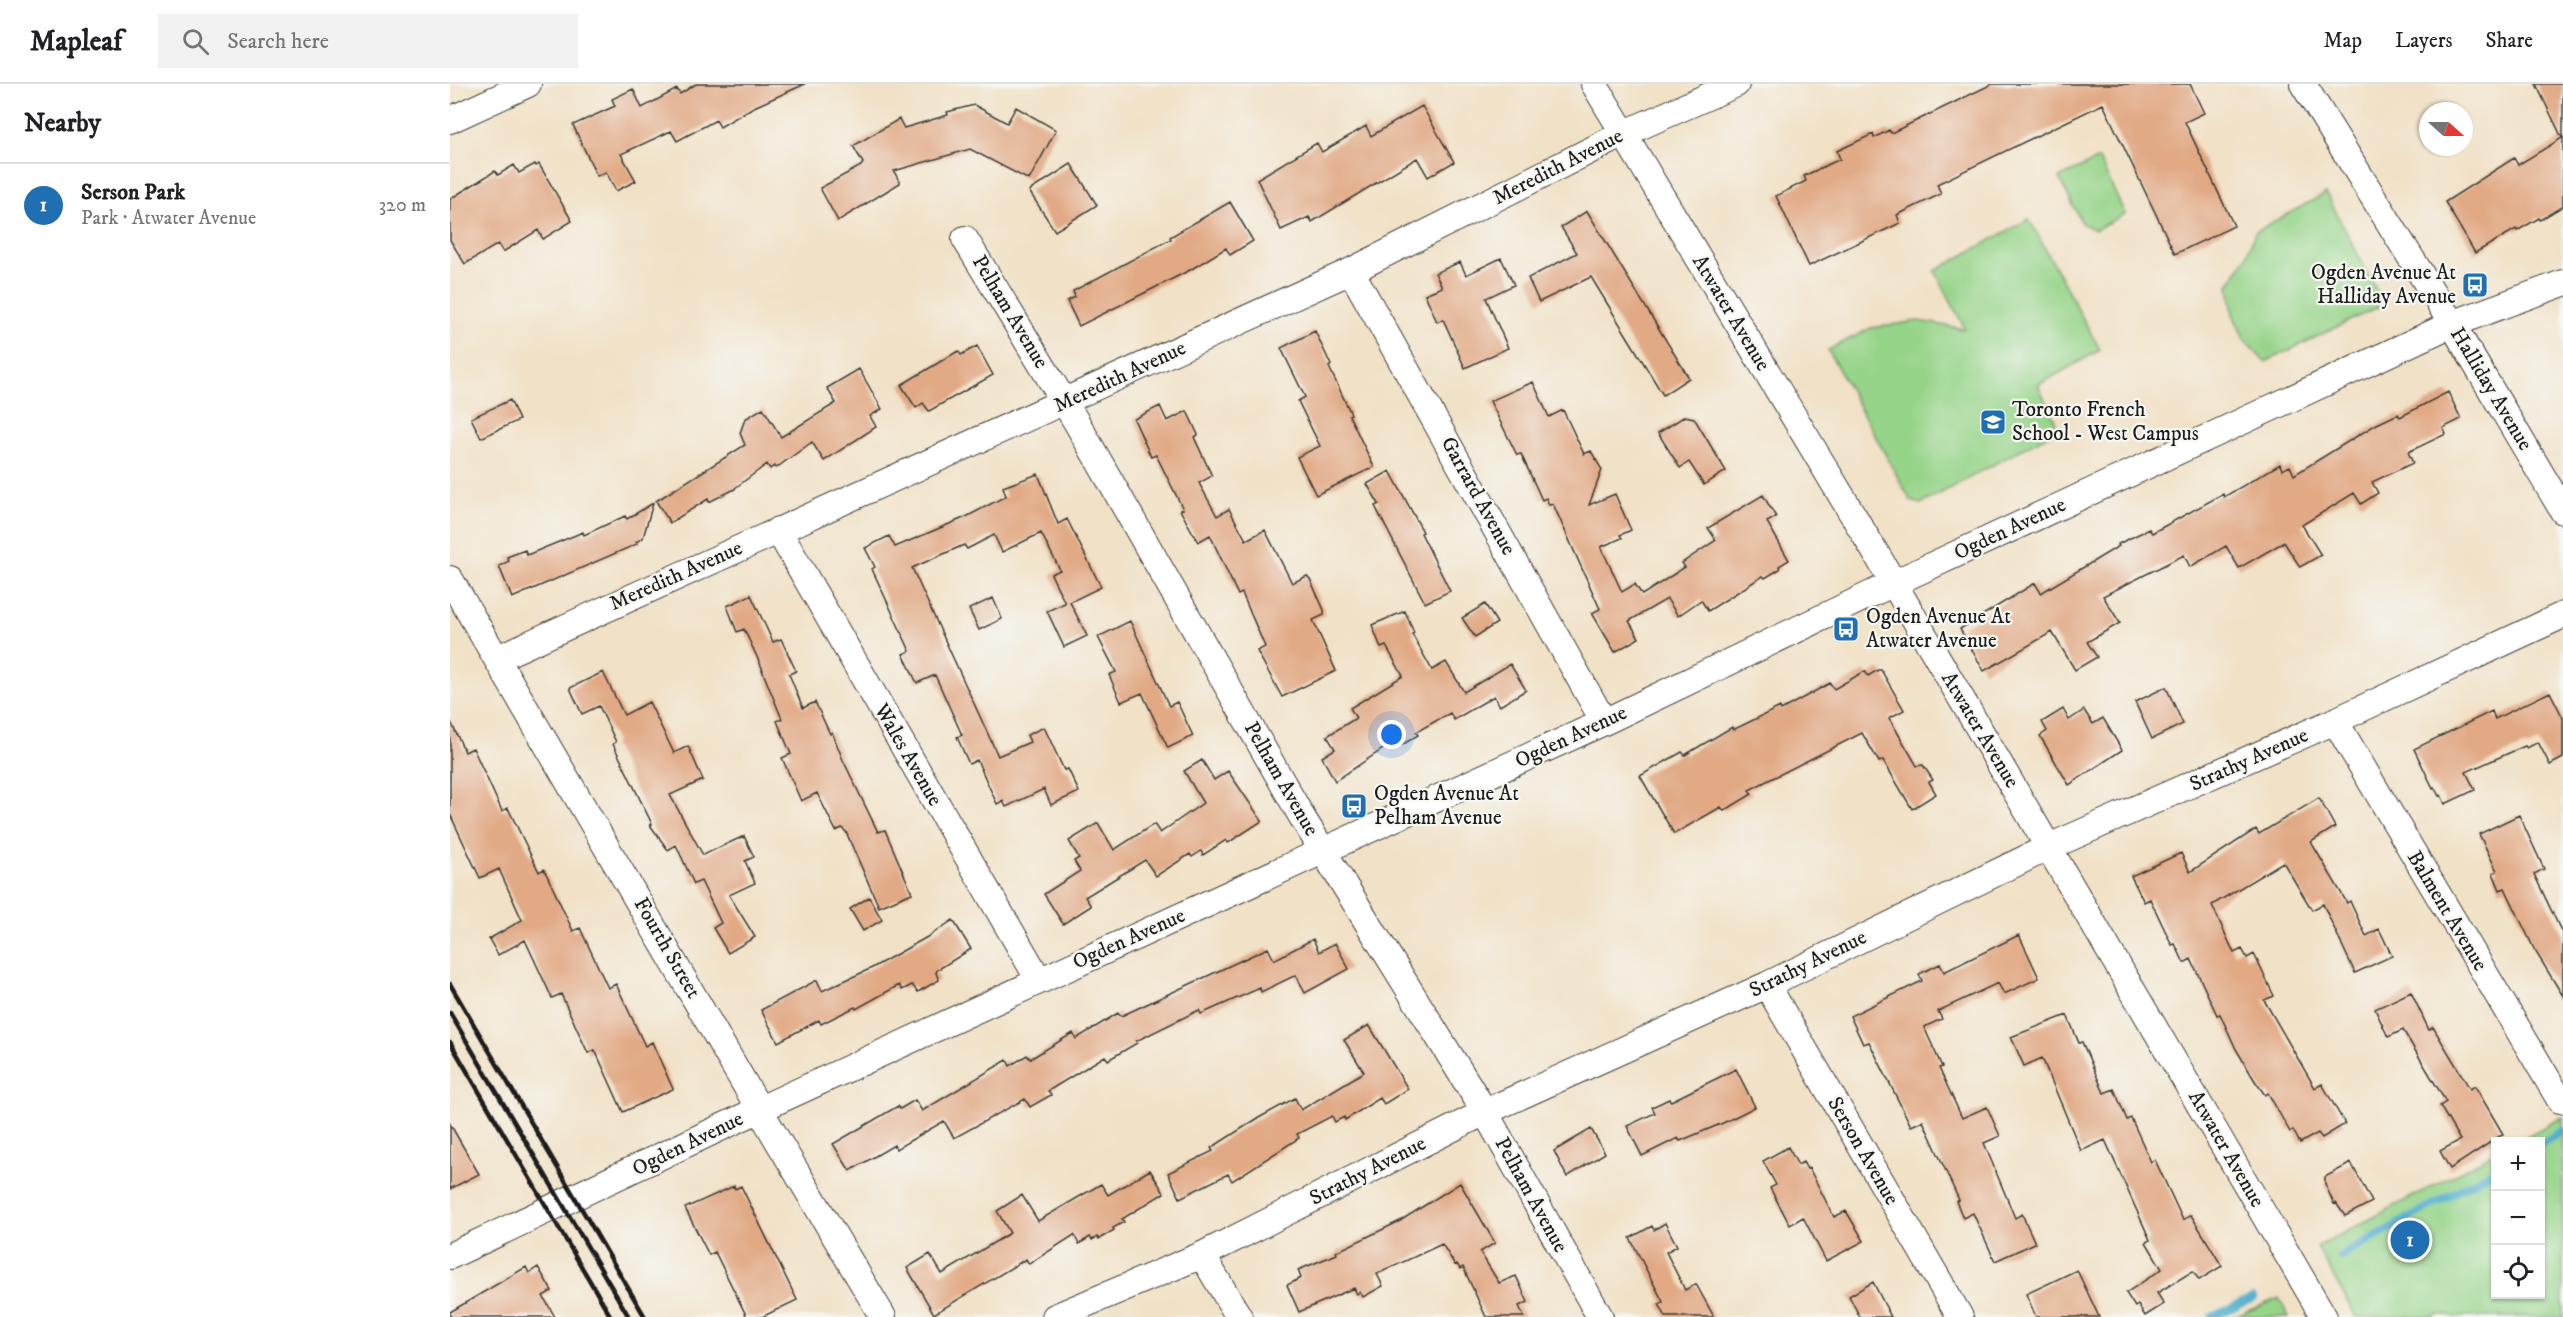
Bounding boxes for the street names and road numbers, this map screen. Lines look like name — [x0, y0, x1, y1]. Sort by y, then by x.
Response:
street label: Meredith Avenue — [1489, 123, 1628, 211]
street label: Atwater Avenue — [1686, 250, 1776, 376]
street label: Pelham Avenue — [966, 251, 1054, 374]
street label: Halliday Avenue — [2444, 323, 2538, 455]
street label: Meredith Avenue — [1050, 335, 1190, 419]
street label: Garrard Avenue — [1435, 432, 1521, 560]
street label: Ogden Avenue — [1950, 492, 2070, 566]
street label: Meredith Avenue — [606, 535, 747, 617]
street label: Atwater Avenue — [1935, 667, 2025, 793]
street label: Wales Avenue — [868, 698, 948, 811]
street label: Ogden Avenue — [1511, 700, 1631, 774]
street label: Pelham Avenue — [1238, 717, 1324, 841]
street label: Strathy Avenue — [2186, 722, 2313, 798]
street label: Balment Avenue — [2401, 846, 2493, 976]
street label: Fourth Street — [628, 893, 706, 1003]
street label: Ogden Avenue — [1069, 903, 1190, 975]
street label: Strathy Avenue — [1745, 924, 1871, 1004]
street label: Atwater Avenue — [2182, 1086, 2270, 1212]
street label: Serson Avenue — [1822, 1092, 1905, 1210]
street label: Ogden Avenue — [628, 1106, 748, 1182]
street label: Strathy Avenue — [1305, 1130, 1431, 1211]
street label: Pelham Avenue — [1489, 1133, 1573, 1257]

